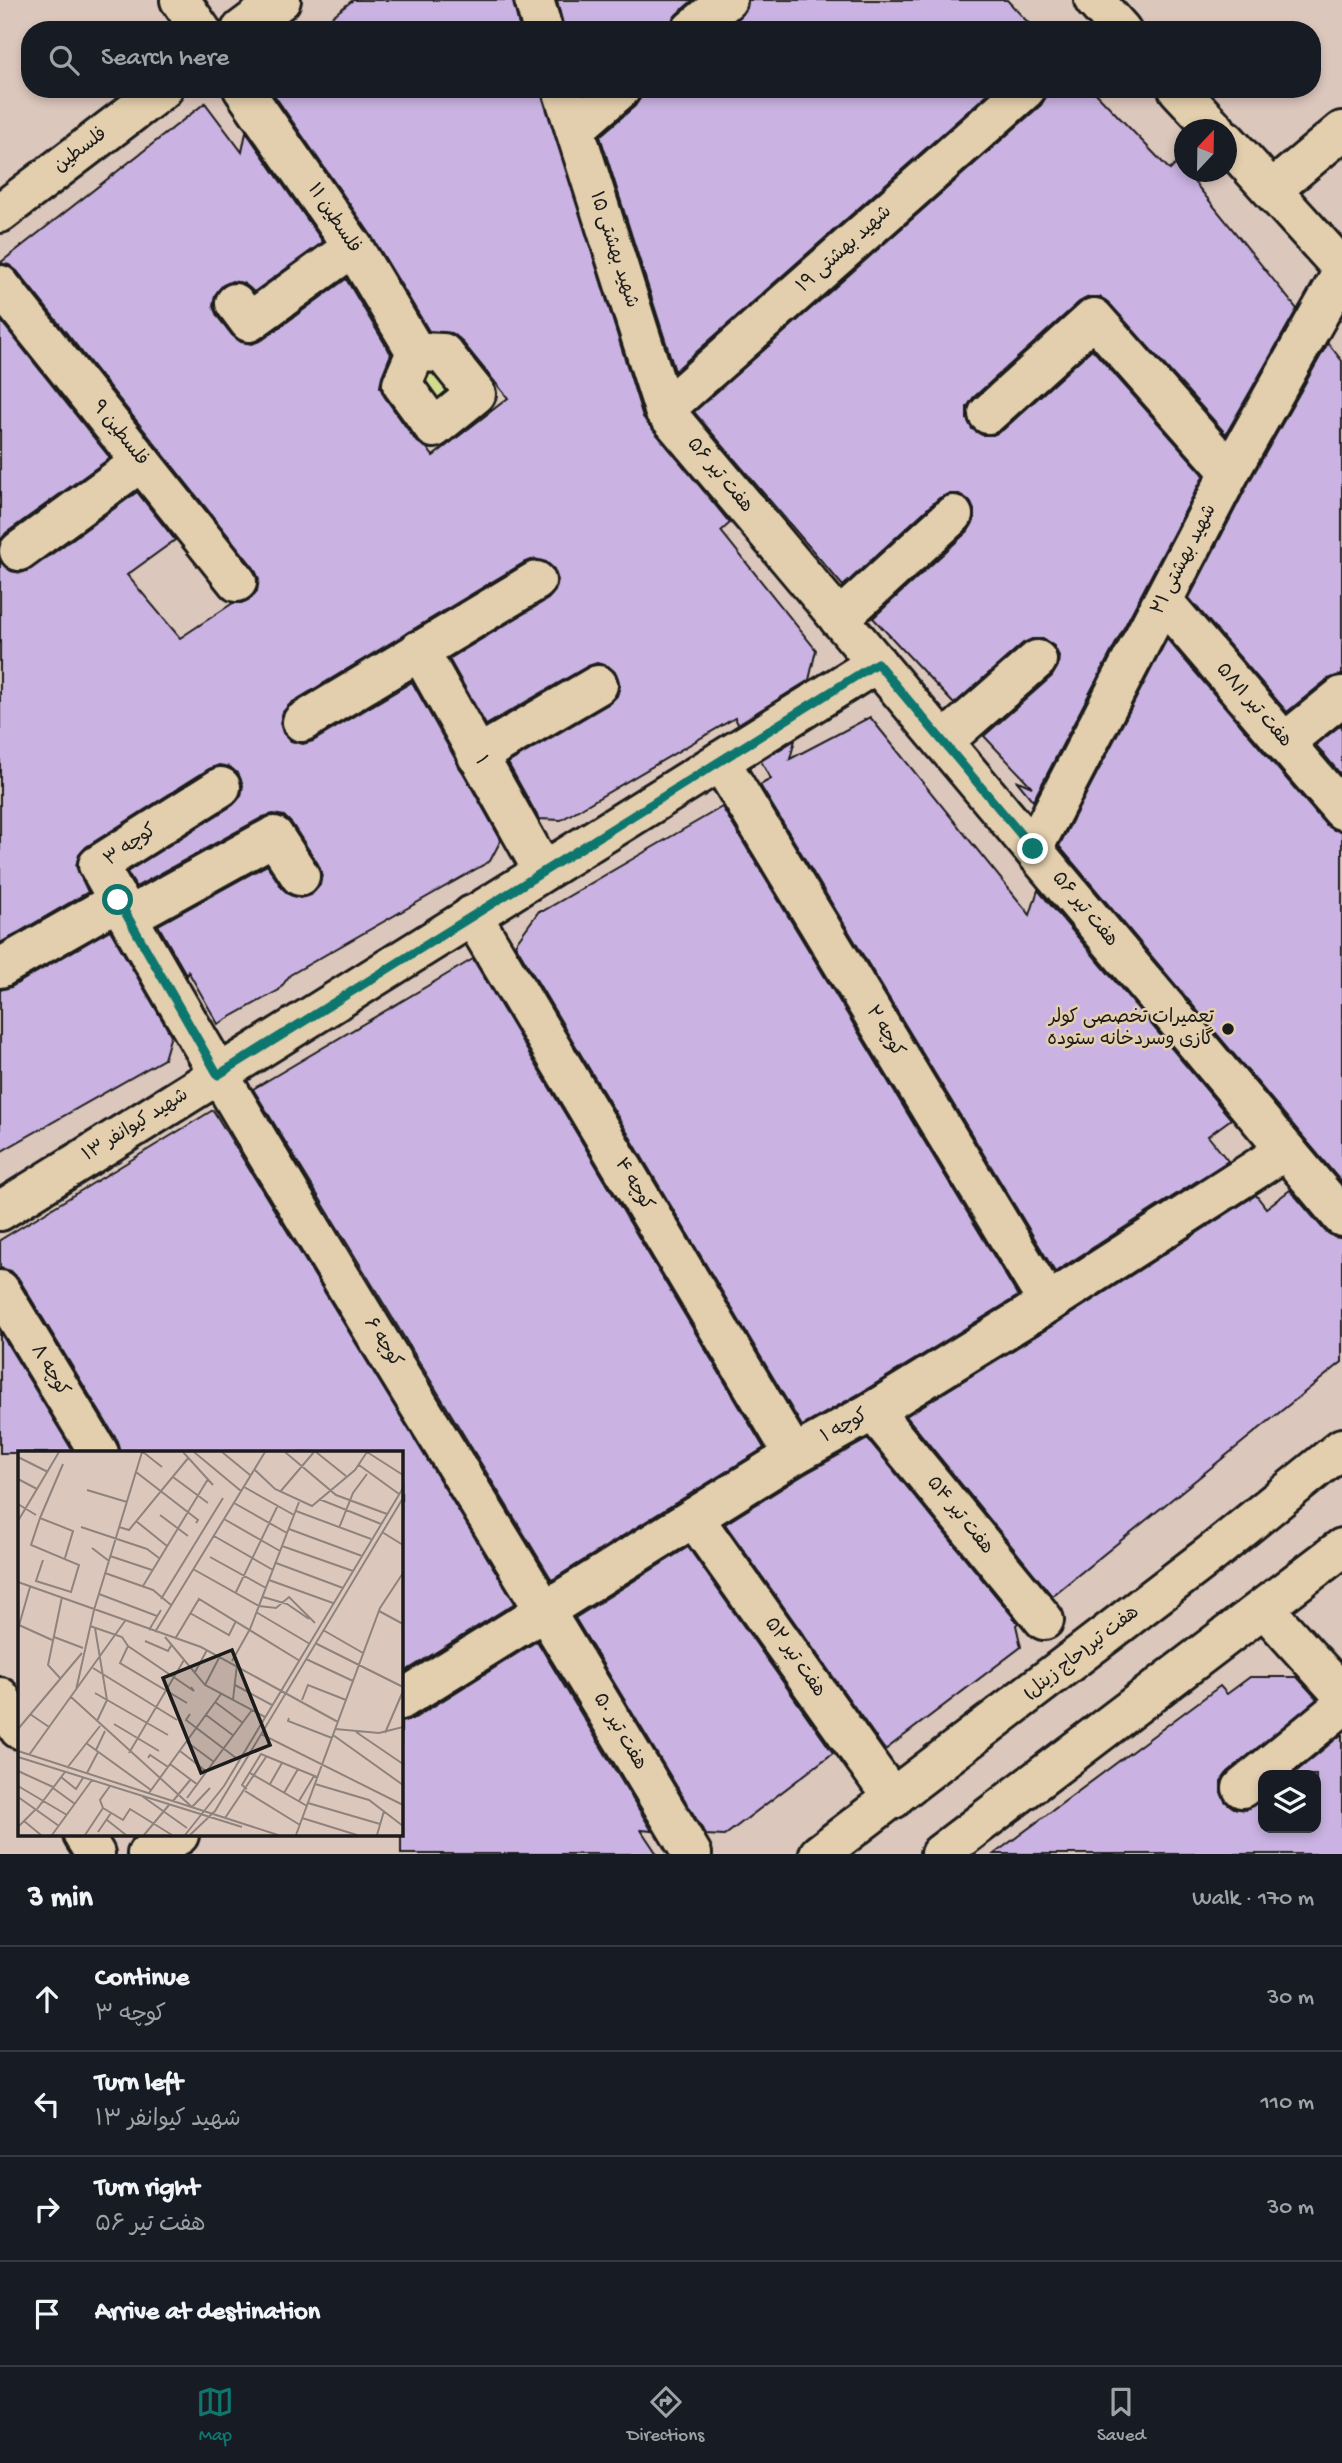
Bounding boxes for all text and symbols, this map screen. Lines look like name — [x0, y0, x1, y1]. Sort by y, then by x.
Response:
search box — [21, 21, 1321, 98]
icon: search — [45, 41, 83, 79]
text: Search here — [101, 44, 229, 75]
north arrow — [1174, 119, 1237, 182]
street label: فلسطین — [50, 123, 112, 179]
street label: فلسطین ۱۱ — [301, 180, 365, 258]
street label: شهید بهشتی ۱۵ — [583, 189, 643, 311]
street label: شهید بهشتی ۱۹ — [793, 201, 897, 299]
street label: فلسطین ۹ — [86, 397, 152, 471]
street label: هفت تیر ۵۶ — [681, 434, 757, 518]
street label: شهید بهشتی ۲۱ — [1147, 501, 1223, 619]
street label: هفت تیر ۵۸/۱ — [1210, 659, 1296, 753]
street label: ۱ — [468, 752, 492, 770]
street label: کوچه ۳ — [100, 820, 162, 872]
route end — [1017, 833, 1048, 864]
street label: هفت تیر ۵۶ — [1046, 868, 1122, 952]
route start — [102, 884, 133, 915]
street label: کوچه ۲ — [860, 1002, 908, 1062]
place label: تعمیرات تخصصی کولر گازی وسردخانه ستوده — [1047, 1007, 1214, 1052]
marker: تعمیرات تخصصی کولر گازی وسردخانه ستوده — [1220, 1021, 1236, 1037]
street label: شهید کیوانفر ۱۳ — [79, 1084, 193, 1168]
street label: کوچه ۴ — [608, 1154, 658, 1216]
street label: کوچه ۶ — [358, 1314, 406, 1372]
street label: کوچه ۸ — [25, 1341, 73, 1401]
street label: کوچه ۱ — [817, 1405, 873, 1449]
inset map — [18, 1451, 402, 1836]
street label: هفت تیر ۵۴ — [920, 1472, 998, 1560]
street label: هفت تیر(حاج زینل) — [1020, 1602, 1144, 1706]
street label: هفت تیر ۵۲ — [758, 1614, 830, 1702]
street label: هفت تیر ۵۰ — [587, 1689, 651, 1775]
map controls — [1258, 1770, 1321, 1833]
button: layers — [1258, 1770, 1321, 1833]
text: 3 min — [28, 1882, 93, 1917]
text: Walk · 170 m — [1192, 1886, 1314, 1913]
text: Continue — [95, 1964, 189, 1995]
icon: ahead — [28, 1980, 66, 2018]
text: 30 m — [1267, 1985, 1314, 2012]
text: کوچه ۳ — [95, 2002, 166, 2029]
text: Turn left — [95, 2069, 183, 2100]
icon: left — [28, 2085, 66, 2123]
text: 110 m — [1261, 2090, 1314, 2117]
text: شهید کیوانفر ۱۳ — [95, 2107, 241, 2134]
text: Turn right — [95, 2174, 199, 2205]
icon: right — [28, 2190, 66, 2228]
text: 30 m — [1267, 2195, 1314, 2222]
text: هفت تیر ۵۶ — [95, 2212, 205, 2239]
icon: arrive — [28, 2295, 66, 2333]
text: Arrive at destination — [95, 2298, 320, 2329]
tab: Map — [196, 2383, 234, 2448]
tab: Directions — [627, 2383, 704, 2448]
tab: Saved — [1097, 2383, 1146, 2448]

